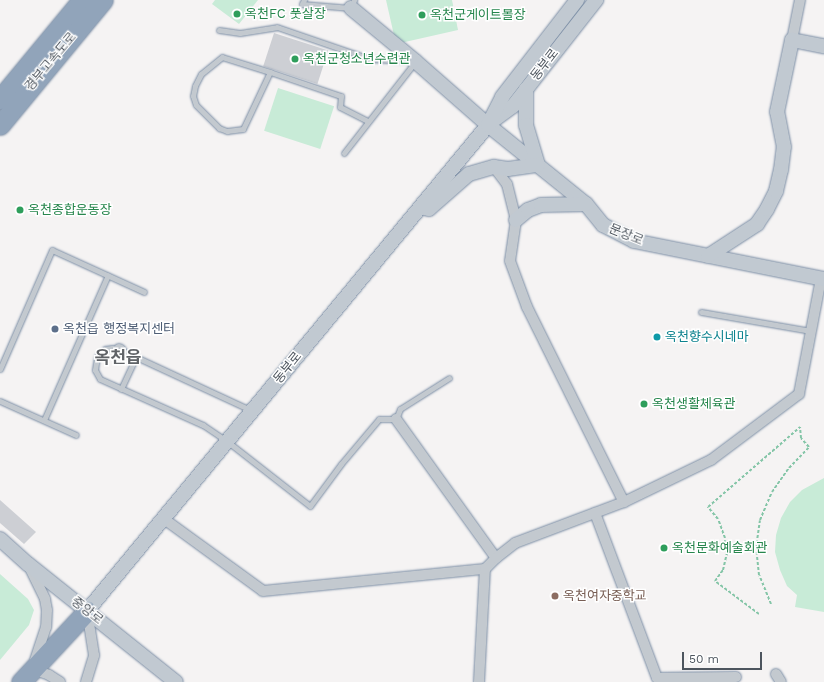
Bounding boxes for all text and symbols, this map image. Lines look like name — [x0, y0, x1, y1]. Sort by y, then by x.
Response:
place label: 옥천FC 풋살장 — [245, 6, 326, 22]
place label: 옥천군게이트볼장 — [430, 7, 526, 23]
marker: 옥천FC 풋살장 — [232, 9, 242, 19]
marker: 옥천군게이트볼장 — [417, 10, 427, 20]
street label: 경부고속도로 — [22, 30, 80, 94]
street label: 동부로 — [528, 46, 562, 84]
place label: 옥천군청소년수련관 — [303, 51, 411, 67]
marker: 옥천군청소년수련관 — [290, 54, 300, 64]
place label: 옥천종합운동장 — [28, 202, 112, 218]
marker: 옥천종합운동장 — [15, 205, 25, 215]
street label: 문장로 — [606, 221, 646, 249]
place label: 옥천읍 행정복지센터 — [63, 321, 175, 337]
marker: 옥천읍 행정복지센터 — [50, 324, 60, 334]
place label: 옥천향수시네마 — [665, 329, 749, 345]
marker: 옥천향수시네마 — [652, 332, 662, 342]
district label: 옥천읍 — [95, 348, 141, 368]
street label: 동부로 — [271, 349, 305, 387]
place label: 옥천생활체육관 — [652, 396, 736, 412]
marker: 옥천생활체육관 — [639, 399, 649, 409]
place label: 옥천문화예술회관 — [672, 540, 768, 556]
marker: 옥천문화예술회관 — [659, 543, 669, 553]
place label: 옥천여자중학교 — [563, 588, 647, 604]
marker: 옥천여자중학교 — [550, 591, 560, 601]
street label: 중앙로 — [68, 594, 106, 628]
scale bar — [684, 644, 764, 670]
text: 50 m — [689, 652, 719, 666]

